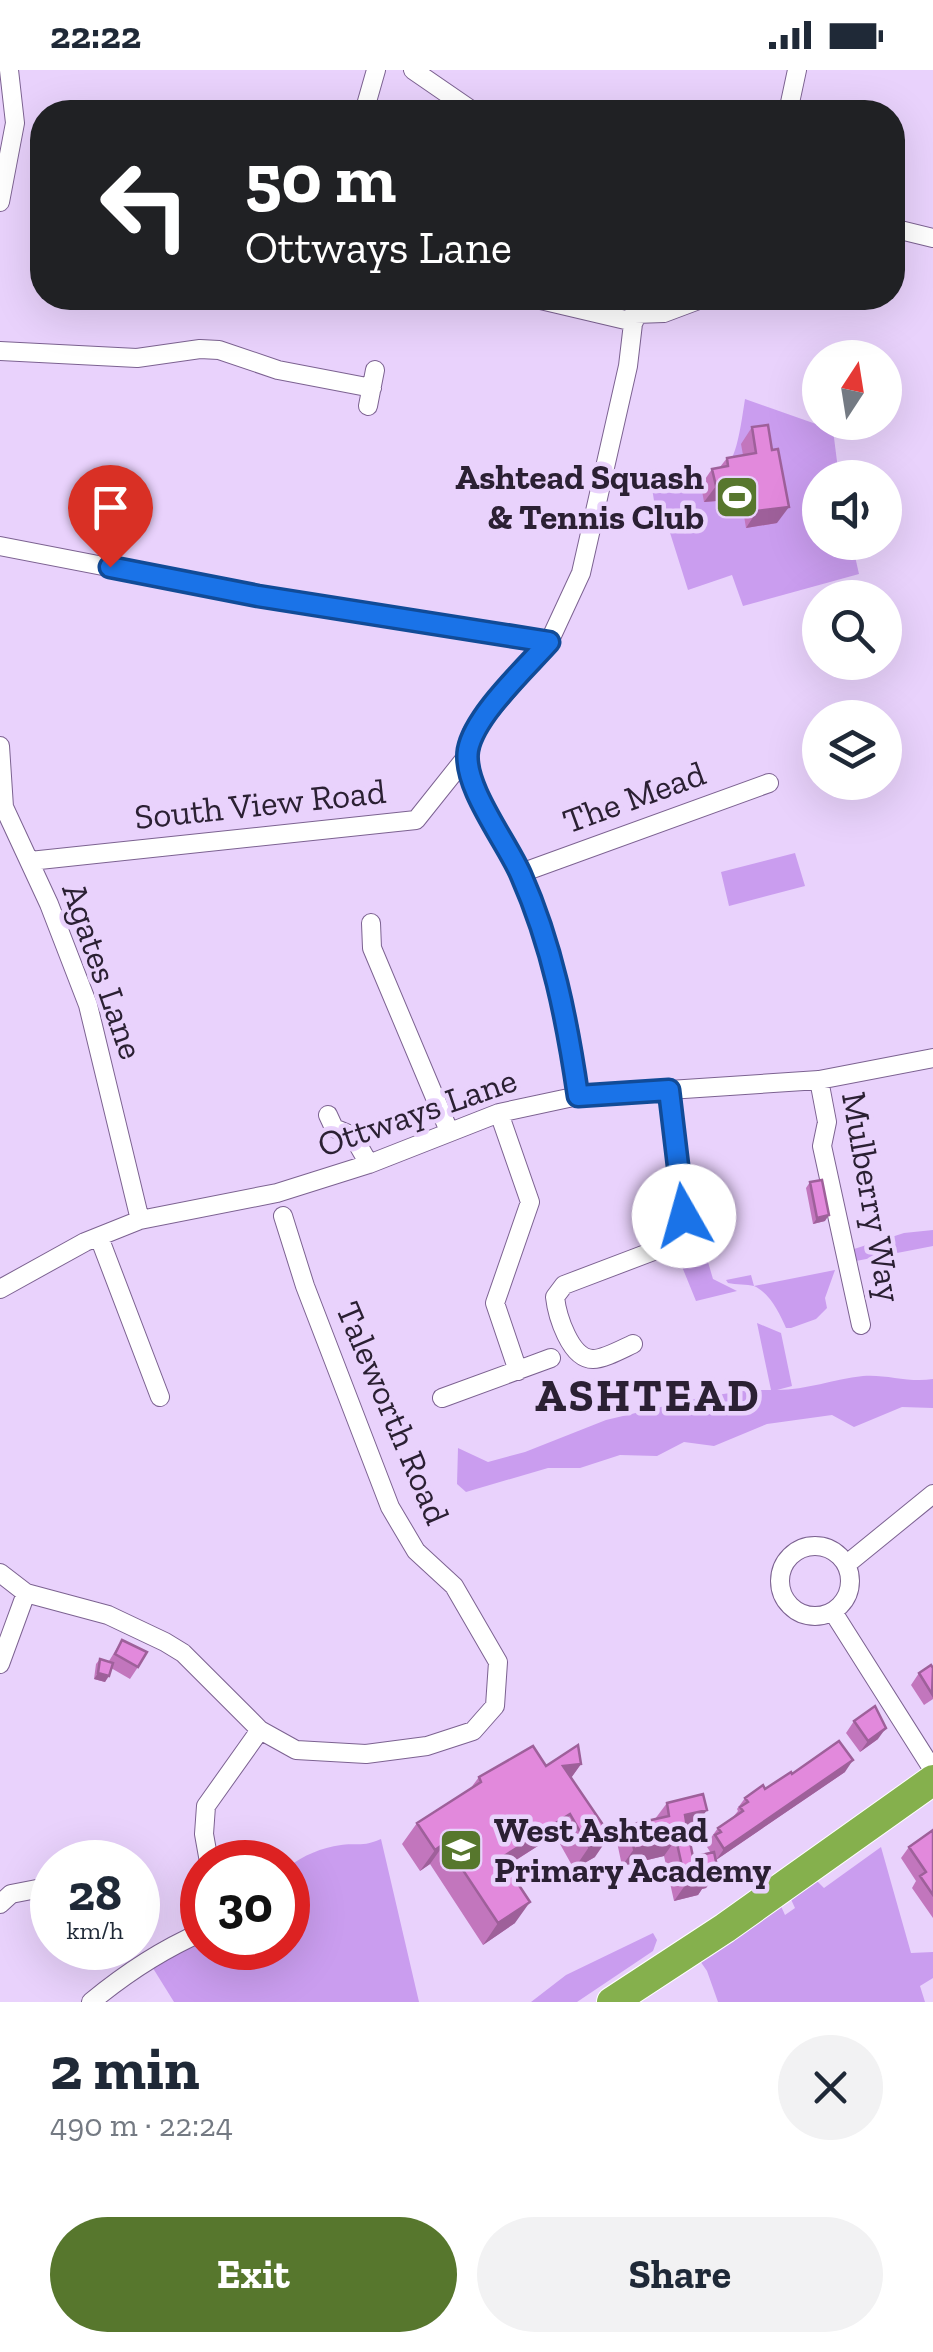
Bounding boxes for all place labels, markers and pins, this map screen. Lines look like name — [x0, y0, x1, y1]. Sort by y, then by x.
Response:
place label: Ashtead Squash & Tennis Club — [455, 456, 704, 538]
pin — [68, 465, 153, 568]
sports icon: Ashtead Squash & Tennis Club — [714, 474, 760, 520]
place label: West Ashtead Primary Academy — [494, 1809, 771, 1891]
school or university icon: West Ashtead Primary Academy — [438, 1827, 484, 1873]

